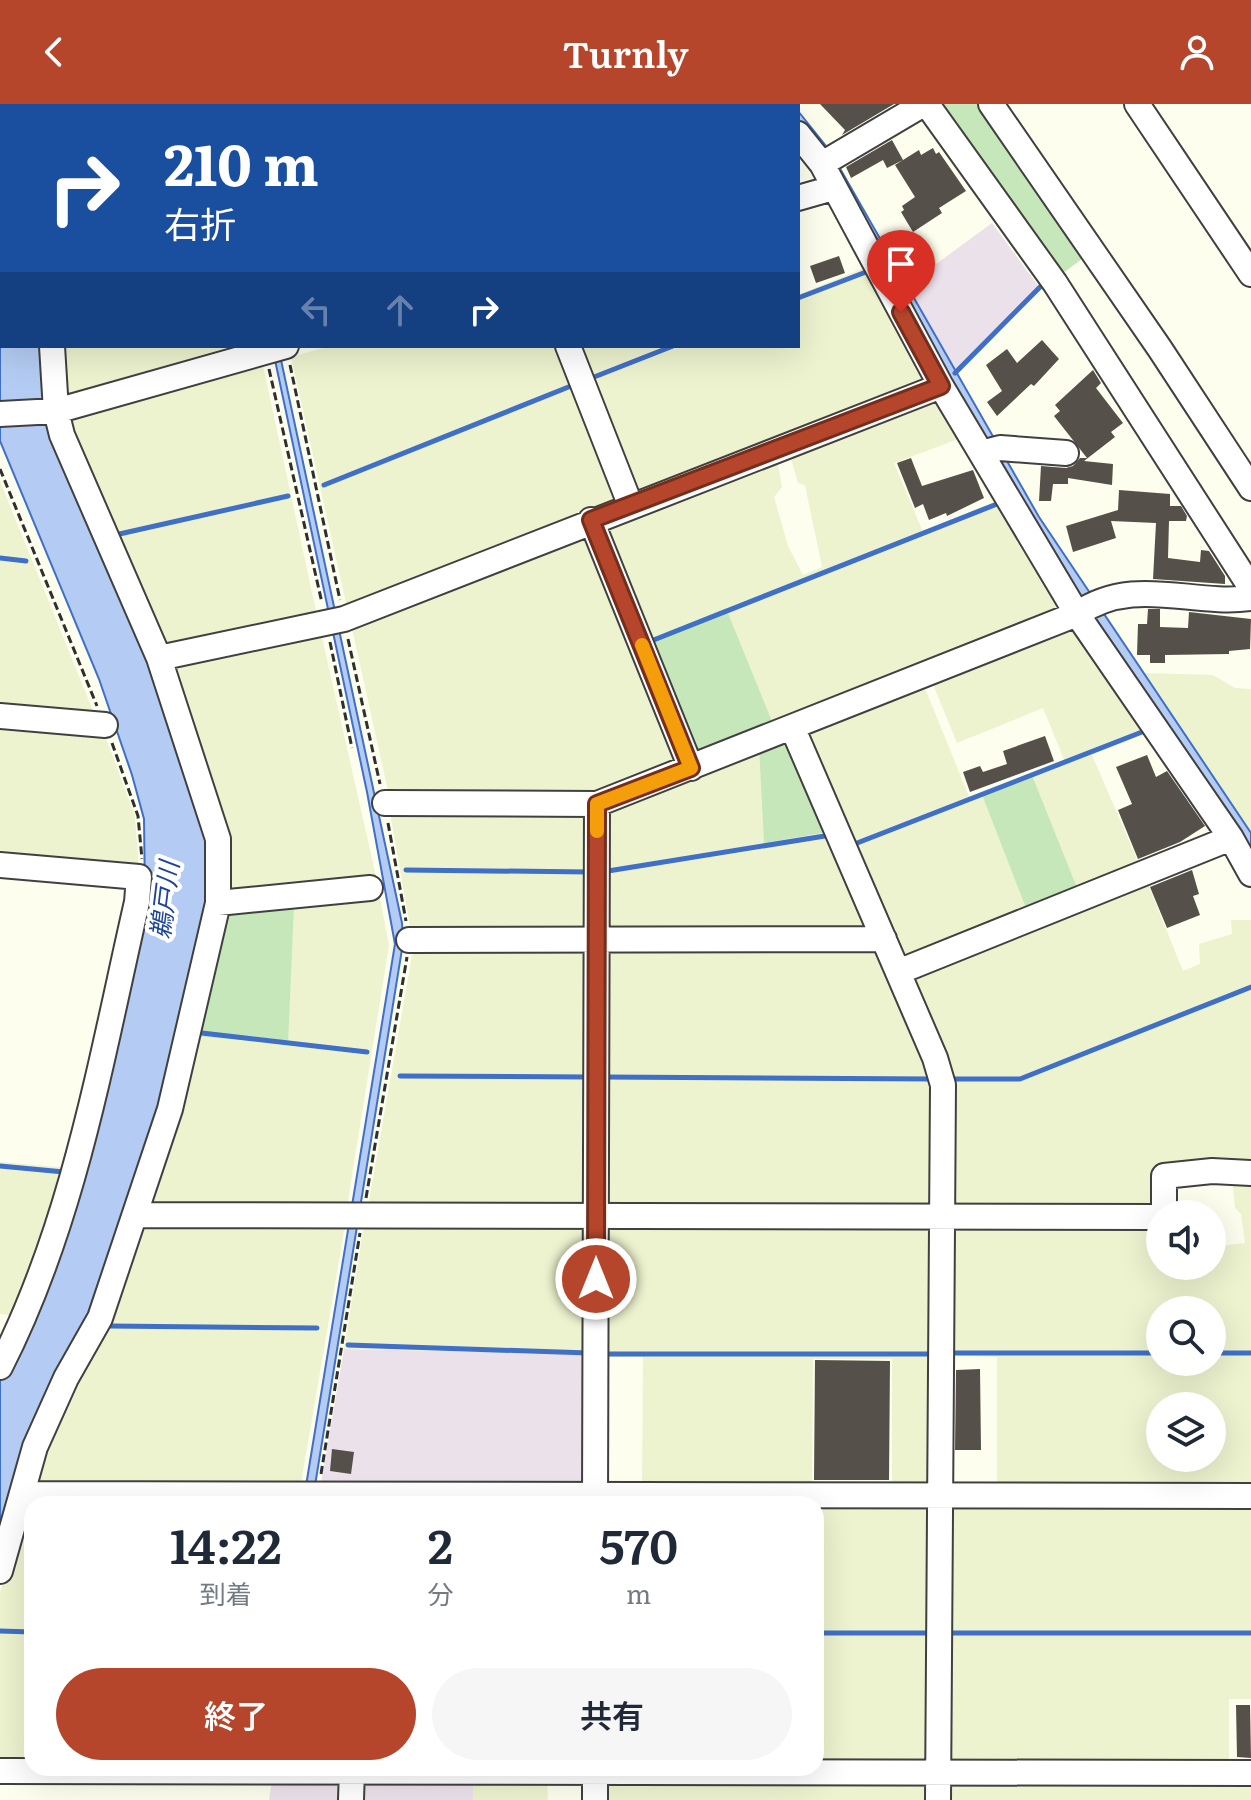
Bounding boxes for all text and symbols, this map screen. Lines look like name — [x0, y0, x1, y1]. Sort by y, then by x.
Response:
text: Turnly — [563, 26, 689, 79]
icon: back — [32, 30, 76, 74]
icon: person — [1175, 30, 1219, 74]
text: 210 m — [164, 120, 319, 203]
icon: right — [32, 136, 136, 240]
text: 右折 — [164, 196, 236, 249]
pin — [867, 230, 935, 312]
icon: arrive — [879, 242, 923, 286]
icon: left — [294, 288, 338, 332]
icon: ahead — [378, 288, 422, 332]
icon: right — [462, 288, 506, 332]
water label: 鵜戸川 — [138, 856, 187, 941]
map controls — [1146, 1200, 1226, 1472]
button: sound — [1146, 1200, 1226, 1280]
position arrow — [554, 1237, 638, 1321]
button: search — [1146, 1296, 1226, 1376]
button: layers — [1146, 1392, 1226, 1472]
text: 14:22 — [170, 1508, 282, 1579]
text: 2 — [428, 1508, 453, 1579]
text: 570 — [599, 1508, 678, 1579]
text: 到着 — [200, 1573, 252, 1612]
text: 分 — [427, 1573, 453, 1612]
text: m — [626, 1573, 651, 1612]
button: 終了 — [56, 1668, 416, 1760]
button: 共有 — [432, 1668, 792, 1760]

